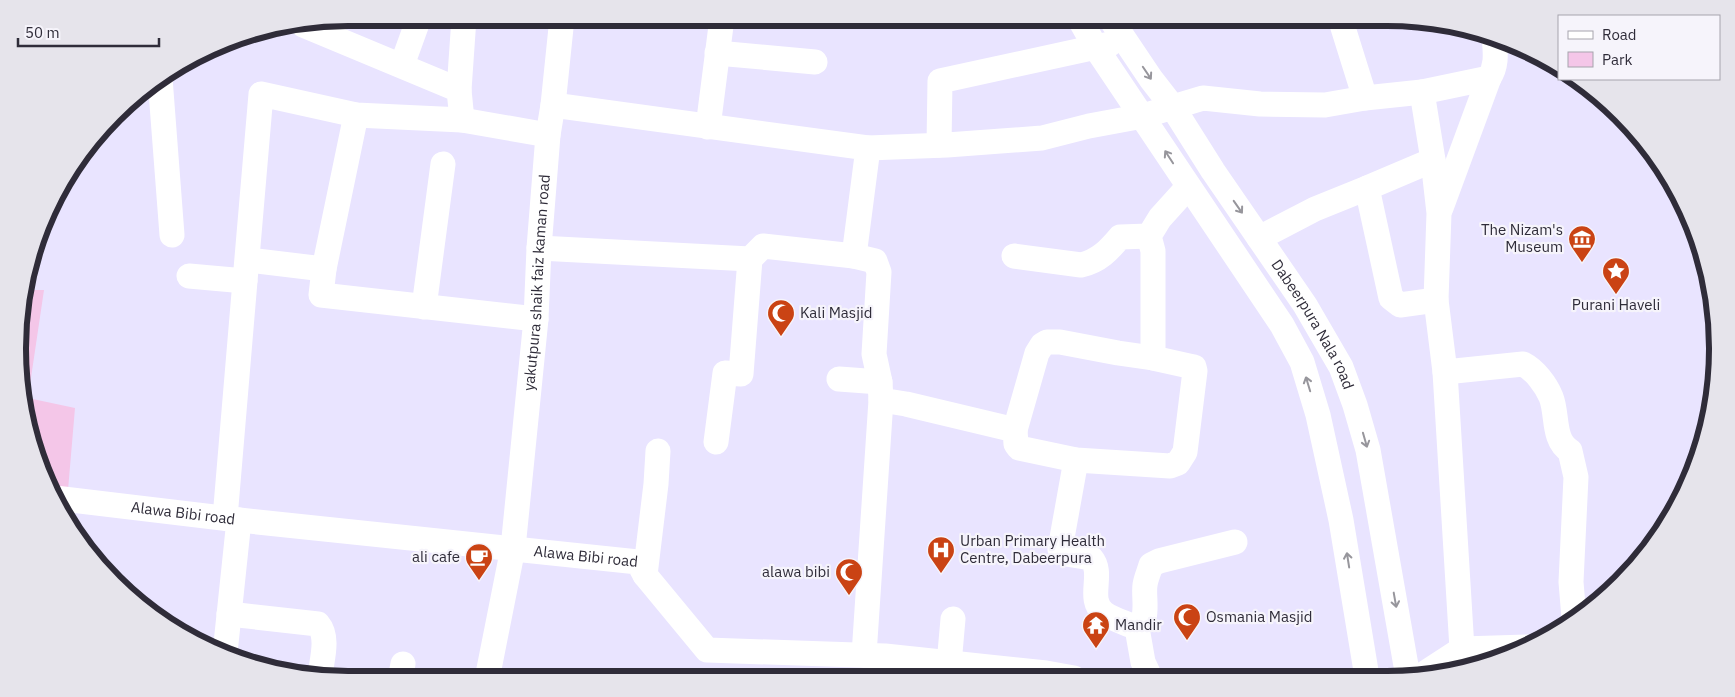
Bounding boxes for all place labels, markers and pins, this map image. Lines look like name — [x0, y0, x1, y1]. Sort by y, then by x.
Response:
place label: The Nizam's Museum — [1481, 220, 1563, 256]
museum icon: The Nizam's Museum — [1567, 224, 1597, 263]
place icon: Purani Haveli — [1601, 256, 1631, 295]
place label: Purani Haveli — [1572, 295, 1660, 314]
mosque icon: Kali Masjid — [766, 298, 796, 337]
place label: Kali Masjid — [800, 303, 872, 322]
place label: Urban Primary Health Centre, Dabeerpura — [960, 531, 1105, 567]
hospital icon: Urban Primary Health Centre, Dabeerpura — [926, 535, 956, 574]
cafe icon: ali cafe — [464, 542, 494, 581]
place label: ali cafe — [412, 547, 460, 566]
mosque icon: alawa bibi — [834, 557, 864, 596]
place label: alawa bibi — [762, 562, 830, 581]
mosque icon: Osmania Masjid — [1172, 602, 1202, 641]
place label: Osmania Masjid — [1206, 607, 1313, 626]
temple icon: Mandir — [1081, 610, 1111, 649]
place label: Mandir — [1115, 615, 1162, 634]

